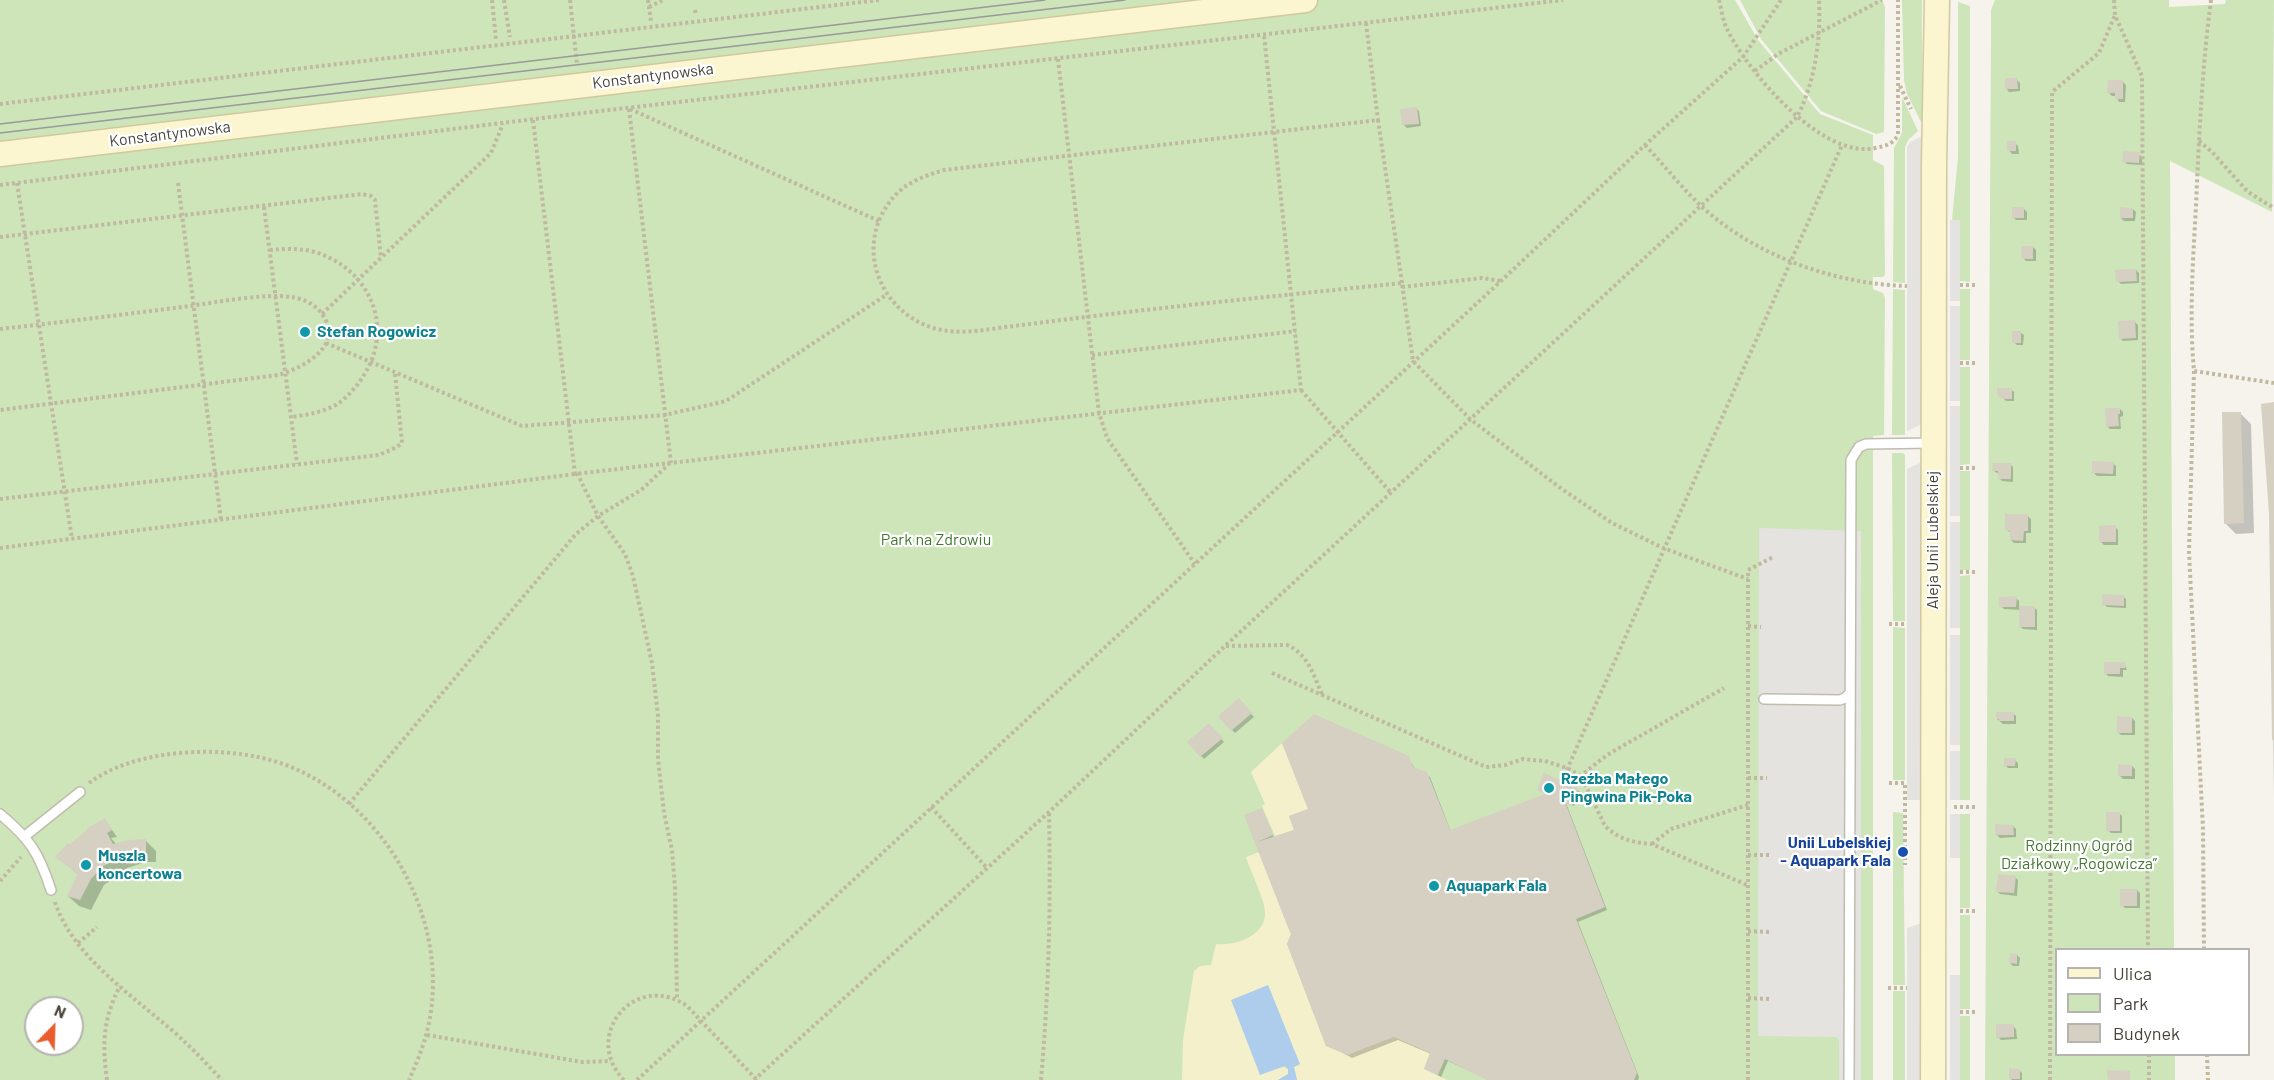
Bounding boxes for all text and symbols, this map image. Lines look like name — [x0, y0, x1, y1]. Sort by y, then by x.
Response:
street label: Konstantynowska — [591, 59, 715, 93]
street label: Konstantynowska — [108, 117, 232, 151]
place label: Stefan Rogowicz — [317, 322, 436, 342]
marker: Stefan Rogowicz — [298, 325, 312, 339]
street label: Aleja Unii Lubelskiej — [1923, 471, 1943, 609]
park label: Park na Zdrowiu — [881, 530, 991, 550]
place label: Rzeźba Małego Pingwina Pik-Poka — [1561, 769, 1692, 807]
marker: Rzeźba Małego Pingwina Pik-Poka — [1542, 781, 1556, 795]
place label: Unii Lubelskiej - Aquapark Fala — [1780, 833, 1891, 871]
park label: Rodzinny Ogród Działkowy „Rogowicza” — [2001, 836, 2157, 874]
marker: Unii Lubelskiej - Aquapark Fala — [1896, 845, 1910, 859]
place label: Muszla koncertowa — [98, 846, 182, 884]
marker: Muszla koncertowa — [79, 858, 93, 872]
place label: Aquapark Fala — [1446, 876, 1547, 896]
marker: Aquapark Fala — [1427, 879, 1441, 893]
legend — [2055, 948, 2250, 1056]
text: Ulica — [2113, 962, 2152, 984]
text: Park — [2113, 992, 2148, 1014]
north arrow — [24, 996, 84, 1056]
text: N — [52, 1000, 69, 1022]
text: Budynek — [2113, 1022, 2180, 1044]

